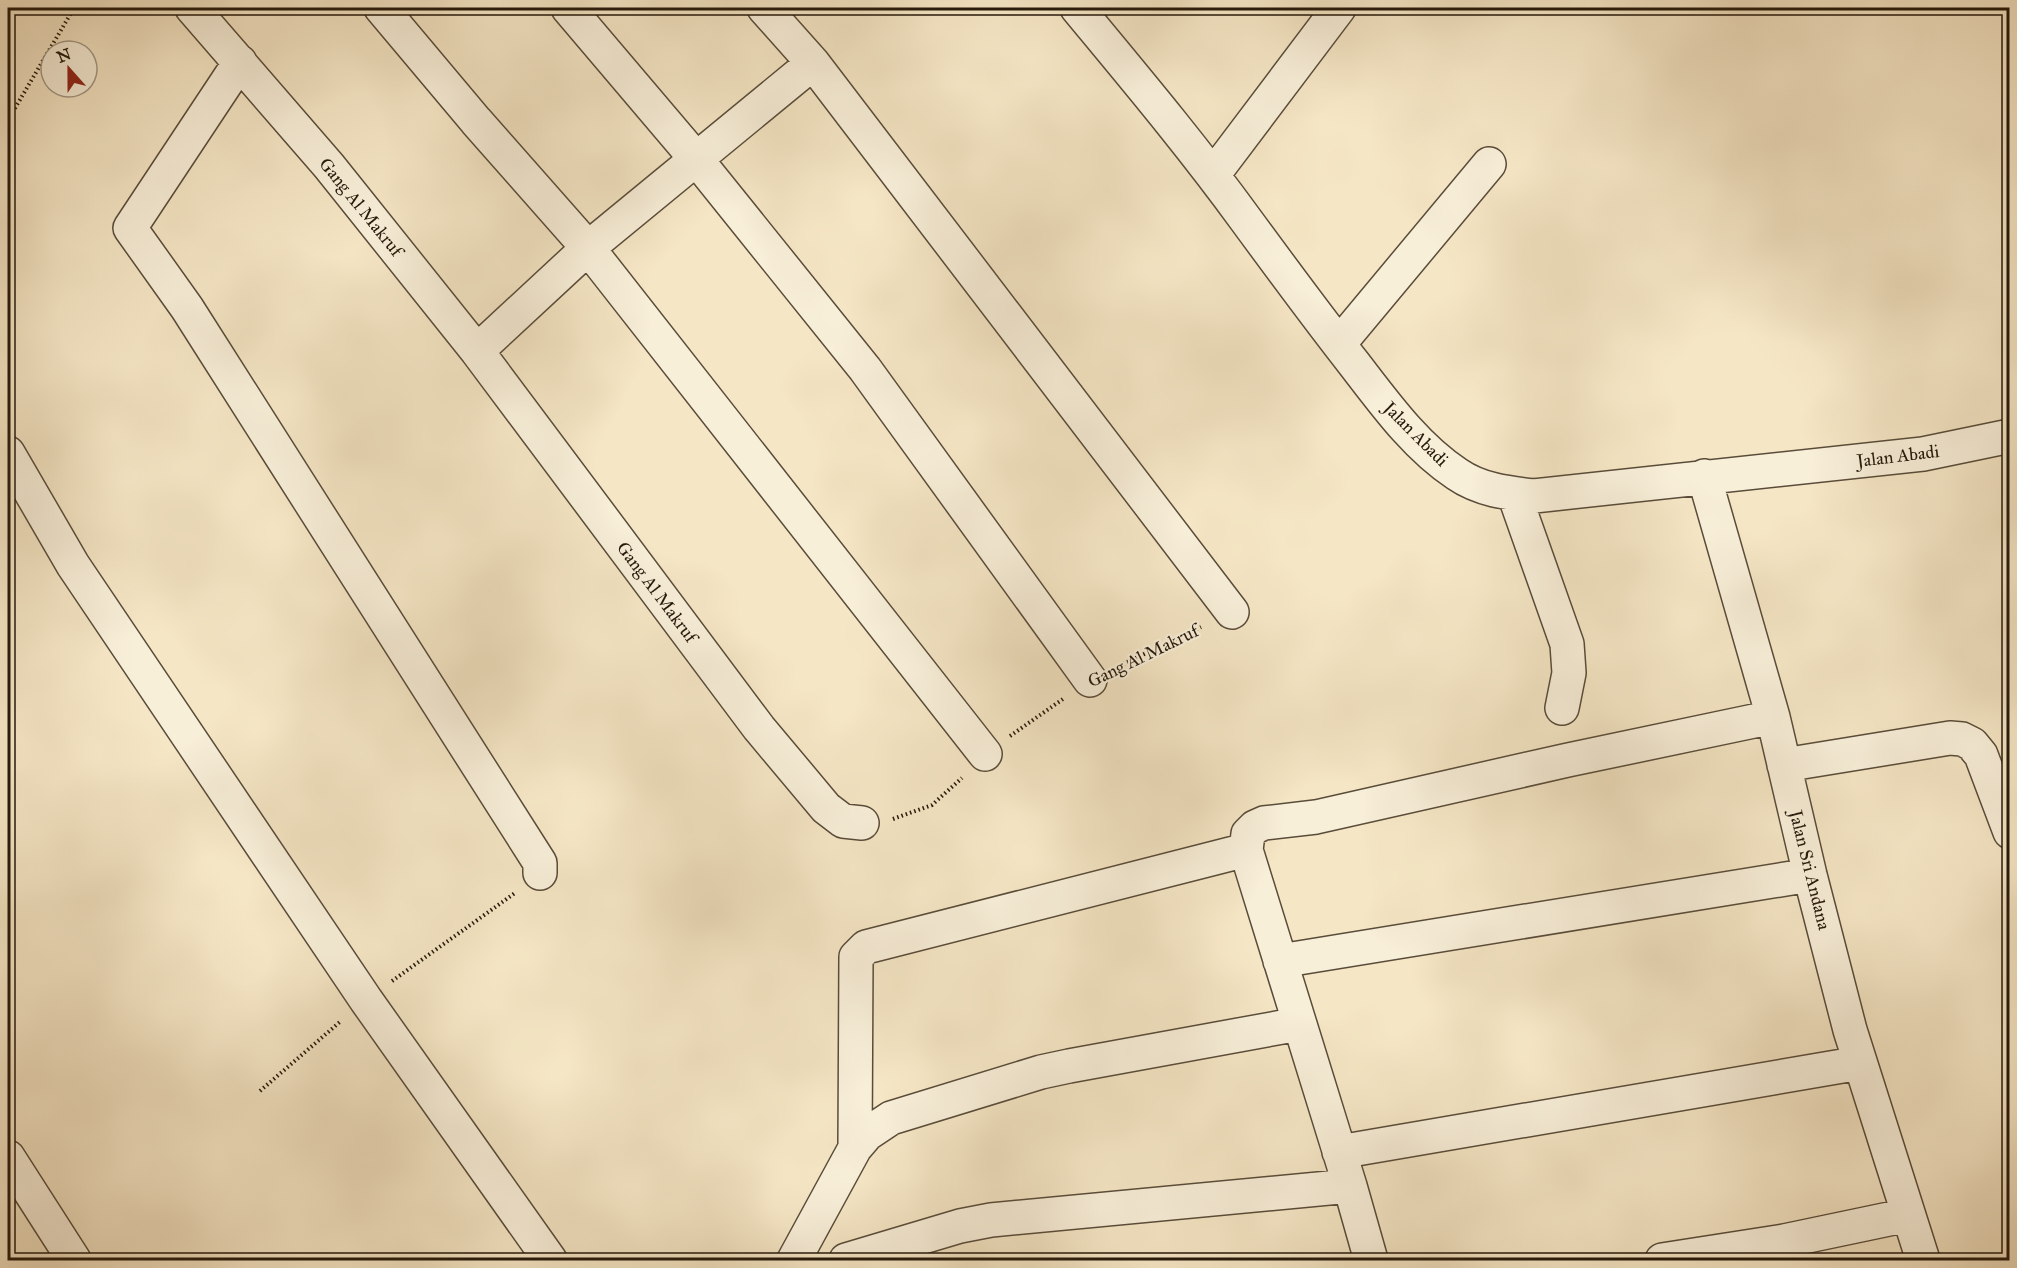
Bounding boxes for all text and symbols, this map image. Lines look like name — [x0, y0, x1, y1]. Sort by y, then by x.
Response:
north arrow — [39, 39, 99, 99]
text: N — [54, 44, 74, 67]
street label: Gang Al Makruf — [314, 153, 409, 264]
street label: Jalan Abadi — [1377, 395, 1453, 472]
street label: Jalan Abadi — [1853, 440, 1941, 473]
street label: Gang Al Makruf — [611, 537, 704, 650]
street label: Gang Al Makruf — [1084, 618, 1205, 693]
street label: Jalan Sri Andana — [1783, 806, 1836, 933]

